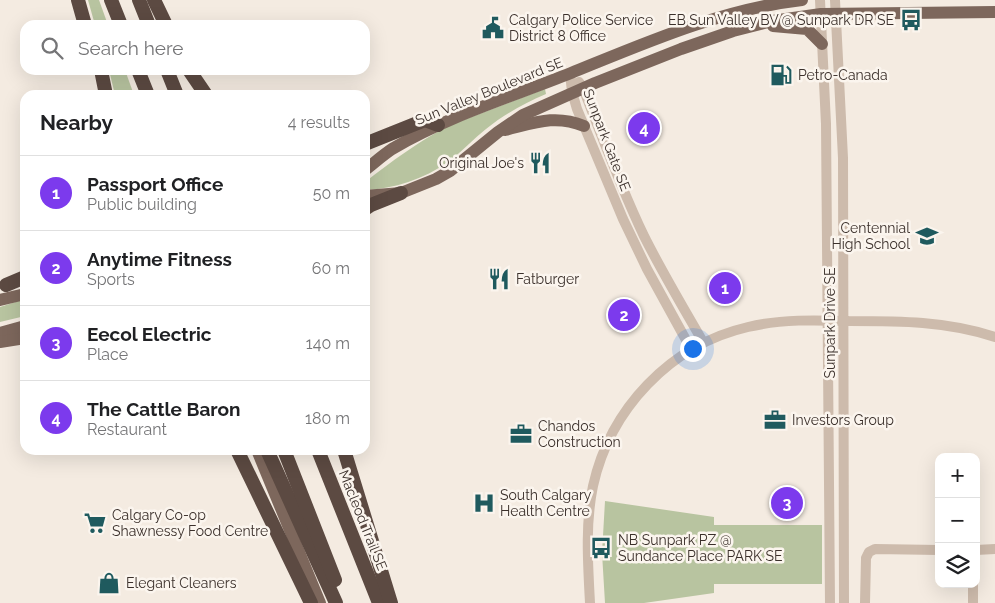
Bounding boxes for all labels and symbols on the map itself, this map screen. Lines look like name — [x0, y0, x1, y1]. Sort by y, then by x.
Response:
bus stop icon: EB Sun Valley BV @ Sunpark DR SE — [898, 7, 924, 33]
place label: Calgary Police Service District 8 Office — [509, 12, 653, 44]
place label: EB Sun Valley BV @ Sunpark DR SE — [668, 12, 894, 28]
public building icon: Calgary Police Service District 8 Office — [480, 15, 506, 41]
street label: Sun Valley Boulevard SE — [413, 54, 565, 128]
fuel station icon: Petro-Canada — [768, 62, 794, 88]
place label: Petro-Canada — [798, 67, 888, 83]
street label: Sunpark Gate SE — [580, 87, 634, 193]
pin: 4 — [628, 109, 660, 147]
restaurant icon: Original Joe's — [527, 150, 553, 176]
place label: Original Joe's — [439, 155, 524, 171]
place label: Centennial High School — [831, 220, 910, 252]
school or university icon: Centennial High School — [914, 223, 940, 249]
restaurant icon: Fatburger — [486, 266, 512, 292]
street label: Sunpark Drive SE — [822, 267, 838, 379]
pin: 1 — [709, 269, 741, 307]
place label: Fatburger — [516, 271, 579, 287]
pin: 2 — [608, 296, 640, 334]
your location — [680, 336, 706, 362]
office icon: Investors Group — [762, 407, 788, 433]
place label: Investors Group — [792, 412, 894, 428]
place label: Chandos Construction — [538, 418, 621, 450]
office icon: Chandos Construction — [508, 421, 534, 447]
street label: Macleod Trail SE — [336, 468, 390, 572]
pin: 3 — [771, 484, 803, 522]
place label: South Calgary Health Centre — [500, 487, 592, 519]
hospital icon: South Calgary Health Centre — [471, 490, 497, 516]
place label: Calgary Co-op Shawnessy Food Centre — [112, 507, 268, 539]
supermarket icon: Calgary Co-op Shawnessy Food Centre — [82, 510, 108, 536]
place label: NB Sunpark PZ @ Sundance Place PARK SE — [618, 532, 782, 564]
bus stop icon: NB Sunpark PZ @ Sundance Place PARK SE — [588, 535, 614, 561]
shop icon: Elegant Cleaners — [96, 570, 122, 596]
place label: Elegant Cleaners — [126, 575, 237, 591]

